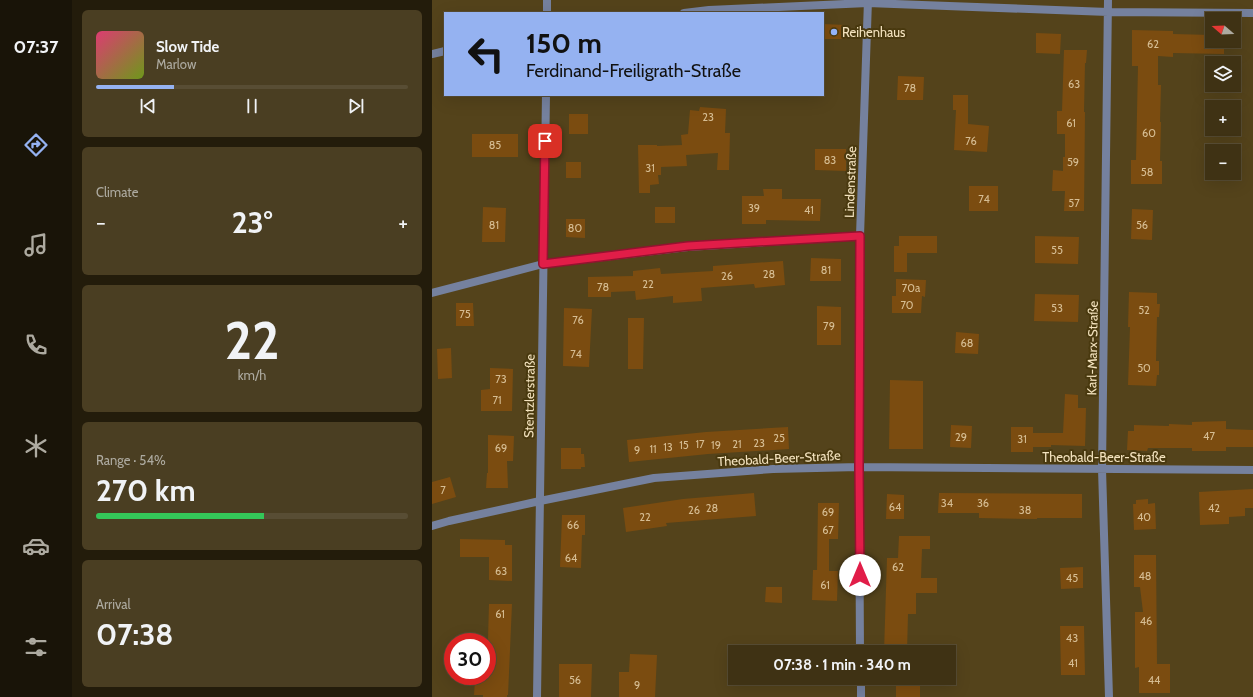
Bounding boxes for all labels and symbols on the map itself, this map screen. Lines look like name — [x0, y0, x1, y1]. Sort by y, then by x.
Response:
north arrow — [1205, 12, 1241, 48]
place label: Reihenhaus — [842, 24, 906, 40]
marker: Reihenhaus — [829, 27, 839, 37]
house number: 62 — [1147, 37, 1159, 51]
house number: 63 — [1068, 77, 1080, 91]
house number: 78 — [904, 81, 916, 95]
house number: 23 — [702, 110, 714, 124]
house number: 61 — [1066, 116, 1076, 130]
pin — [528, 124, 562, 158]
house number: 60 — [1142, 126, 1156, 140]
house number: 76 — [965, 134, 977, 148]
house number: 85 — [489, 138, 501, 152]
street label: Lindenstraße — [841, 146, 859, 218]
house number: 83 — [824, 153, 836, 167]
house number: 59 — [1067, 155, 1079, 169]
house number: 31 — [645, 161, 655, 175]
house number: 58 — [1141, 165, 1153, 179]
house number: 74 — [978, 192, 990, 206]
house number: 57 — [1068, 196, 1080, 210]
house number: 39 — [748, 201, 760, 215]
house number: 41 — [804, 203, 814, 217]
house number: 81 — [489, 218, 499, 232]
house number: 56 — [1136, 218, 1148, 232]
house number: 80 — [568, 221, 582, 235]
house number: 55 — [1051, 243, 1063, 257]
house number: 81 — [821, 263, 831, 277]
house number: 28 — [763, 267, 775, 281]
house number: 26 — [721, 269, 733, 283]
house number: 22 — [642, 277, 654, 291]
house number: 78 — [597, 280, 609, 294]
house number: 70a — [902, 281, 921, 295]
house number: 70 — [900, 298, 914, 312]
street label: Karl-Marx-Straße — [1083, 300, 1101, 395]
house number: 53 — [1051, 301, 1063, 315]
house number: 52 — [1138, 303, 1150, 317]
house number: 75 — [459, 307, 471, 321]
house number: 76 — [572, 313, 584, 327]
house number: 79 — [823, 319, 835, 333]
house number: 68 — [961, 336, 973, 350]
house number: 74 — [570, 347, 582, 361]
street label: Stentzlerstraße — [520, 354, 538, 438]
house number: 50 — [1137, 361, 1151, 375]
house number: 73 — [495, 372, 507, 386]
house number: 71 — [492, 393, 502, 407]
house number: 47 — [1203, 429, 1215, 443]
house number: 29 — [955, 430, 967, 444]
house number: 25 — [773, 431, 785, 445]
house number: 31 — [1017, 432, 1027, 446]
house number: 23 — [753, 436, 765, 450]
house number: 17 — [695, 437, 705, 451]
house number: 21 — [732, 437, 742, 451]
house number: 15 — [679, 438, 689, 452]
house number: 19 — [711, 438, 721, 452]
house number: 13 — [663, 440, 673, 454]
house number: 69 — [495, 441, 507, 455]
house number: 11 — [649, 442, 657, 456]
house number: 9 — [634, 443, 640, 457]
street label: Theobald-Beer-Straße — [717, 447, 841, 469]
street label: Theobald-Beer-Straße — [1042, 449, 1166, 465]
house number: 7 — [440, 483, 446, 497]
house number: 34 — [941, 496, 954, 510]
house number: 36 — [977, 496, 989, 510]
house number: 64 — [889, 500, 902, 514]
house number: 28 — [706, 501, 718, 515]
house number: 42 — [1208, 501, 1220, 515]
house number: 26 — [688, 503, 700, 517]
house number: 38 — [1019, 503, 1031, 517]
house number: 69 — [822, 505, 834, 519]
house number: 22 — [639, 510, 651, 524]
house number: 40 — [1137, 510, 1151, 524]
house number: 66 — [567, 518, 579, 532]
house number: 67 — [822, 523, 834, 537]
house number: 64 — [565, 551, 578, 565]
position arrow — [839, 554, 881, 596]
house number: 62 — [892, 560, 904, 574]
house number: 63 — [495, 564, 507, 578]
house number: 48 — [1138, 569, 1152, 583]
house number: 45 — [1066, 571, 1078, 585]
house number: 61 — [820, 578, 830, 592]
house number: 61 — [495, 607, 505, 621]
house number: 46 — [1140, 614, 1152, 628]
house number: 43 — [1066, 631, 1078, 645]
speed limit sign: 30 — [444, 633, 496, 685]
house number: 41 — [1068, 656, 1078, 670]
house number: 56 — [569, 673, 581, 687]
house number: 44 — [1148, 673, 1161, 687]
house number: 9 — [634, 678, 640, 692]

